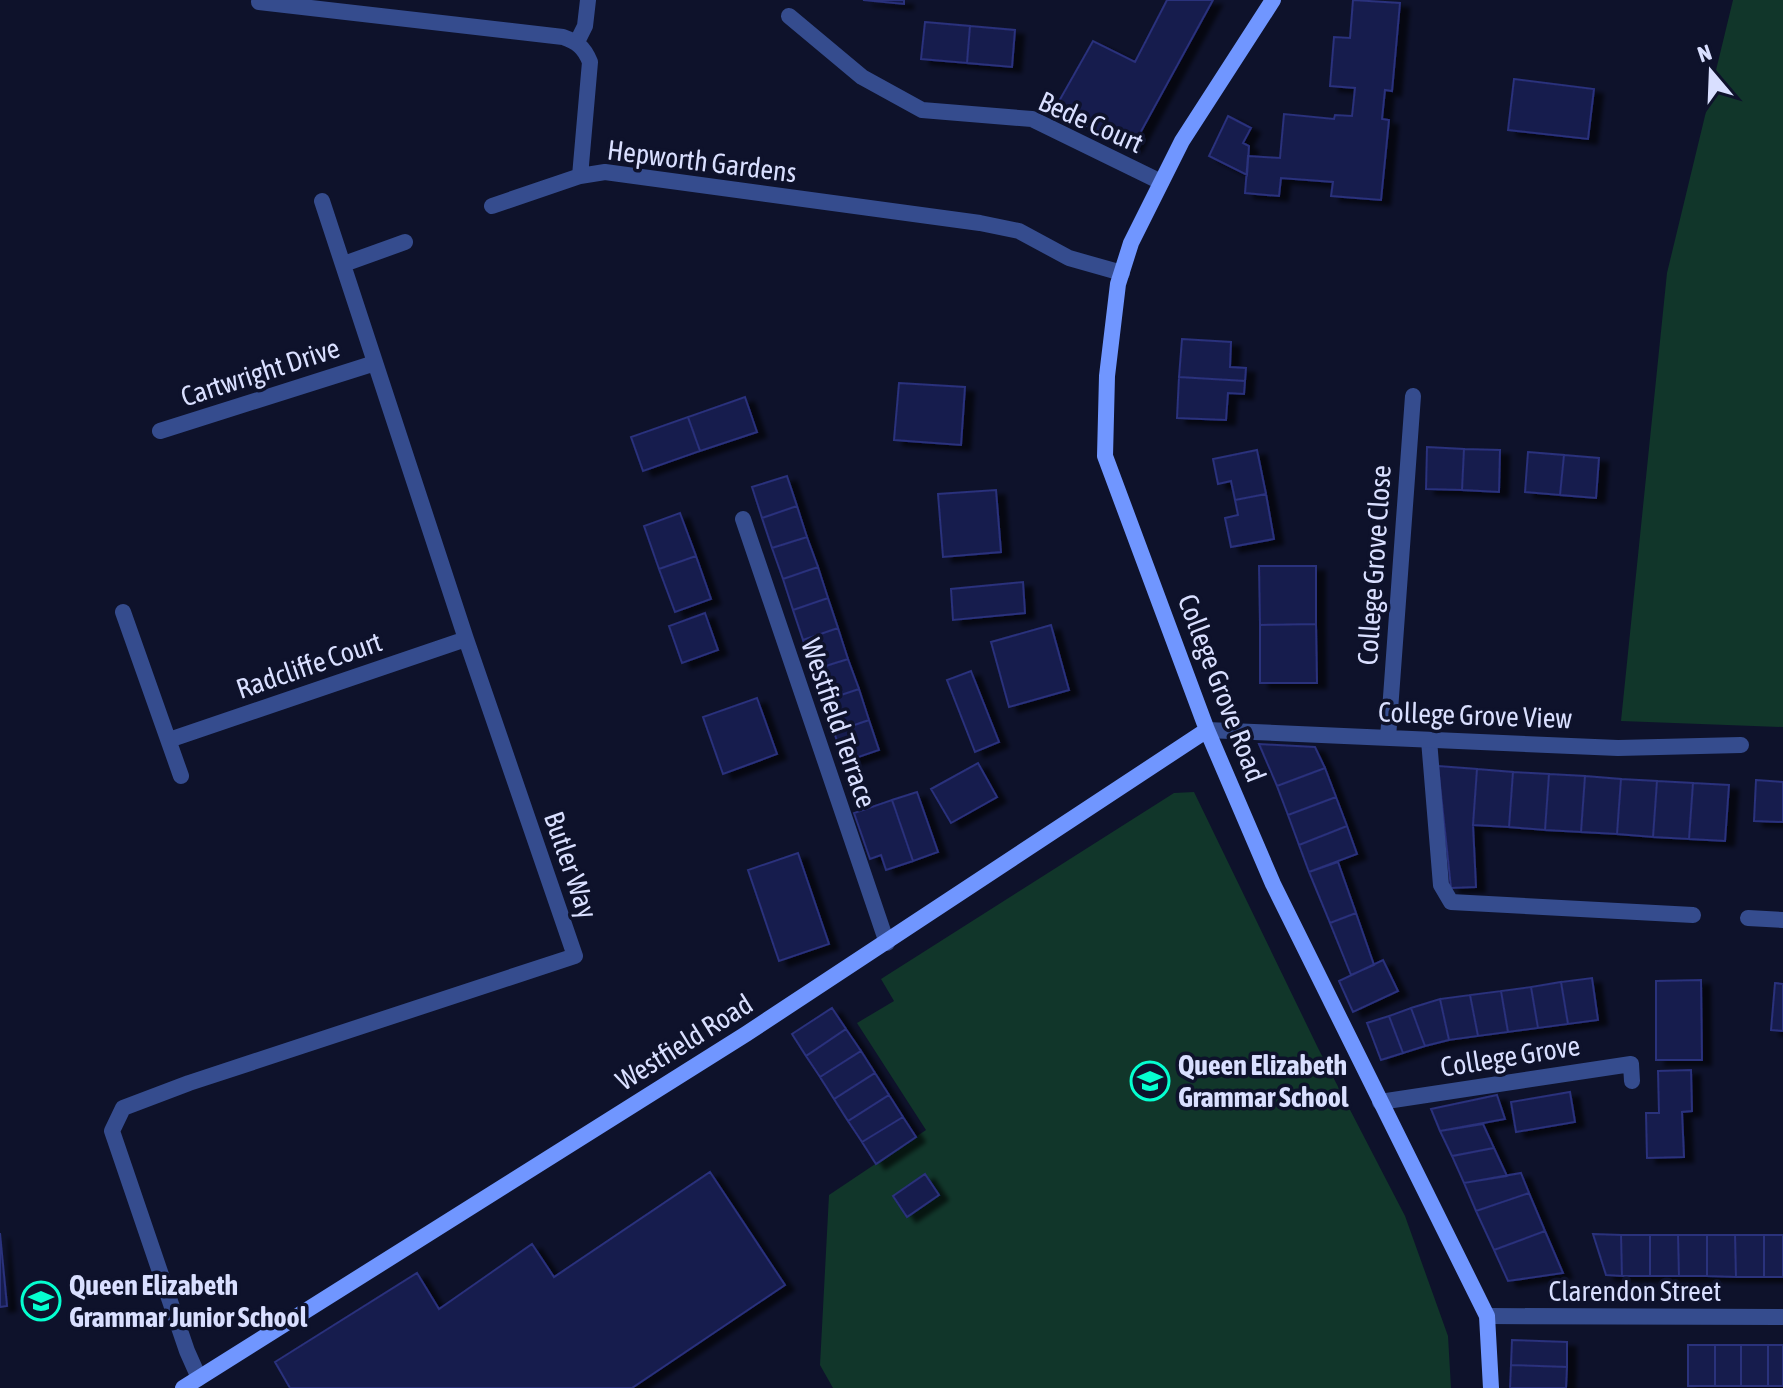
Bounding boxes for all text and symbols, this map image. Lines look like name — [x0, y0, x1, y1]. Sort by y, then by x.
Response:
north arrow — [1671, 32, 1751, 112]
text: N — [1694, 39, 1715, 67]
street label: Bede Court — [1034, 85, 1148, 159]
street label: Hepworth Gardens — [605, 134, 799, 188]
street label: Cartwright Drive — [177, 331, 343, 413]
street label: College Grove Close — [1351, 464, 1397, 666]
street label: College Grove Road — [1172, 590, 1272, 786]
street label: Radcliffe Court — [232, 625, 386, 705]
street label: Westfield Terrace — [795, 634, 883, 812]
street label: College Grove View — [1377, 696, 1573, 734]
street label: Butler Way — [538, 807, 604, 923]
street label: Westfield Road — [610, 987, 758, 1097]
street label: College Grove — [1438, 1029, 1582, 1083]
place label: Queen Elizabeth Grammar School — [1178, 1049, 1349, 1113]
school or university icon: Queen Elizabeth Grammar School — [1129, 1060, 1171, 1102]
place label: Queen Elizabeth Grammar Junior School — [69, 1269, 308, 1333]
street label: Clarendon Street — [1549, 1275, 1721, 1307]
school or university icon: Queen Elizabeth Grammar Junior School — [20, 1280, 62, 1322]

